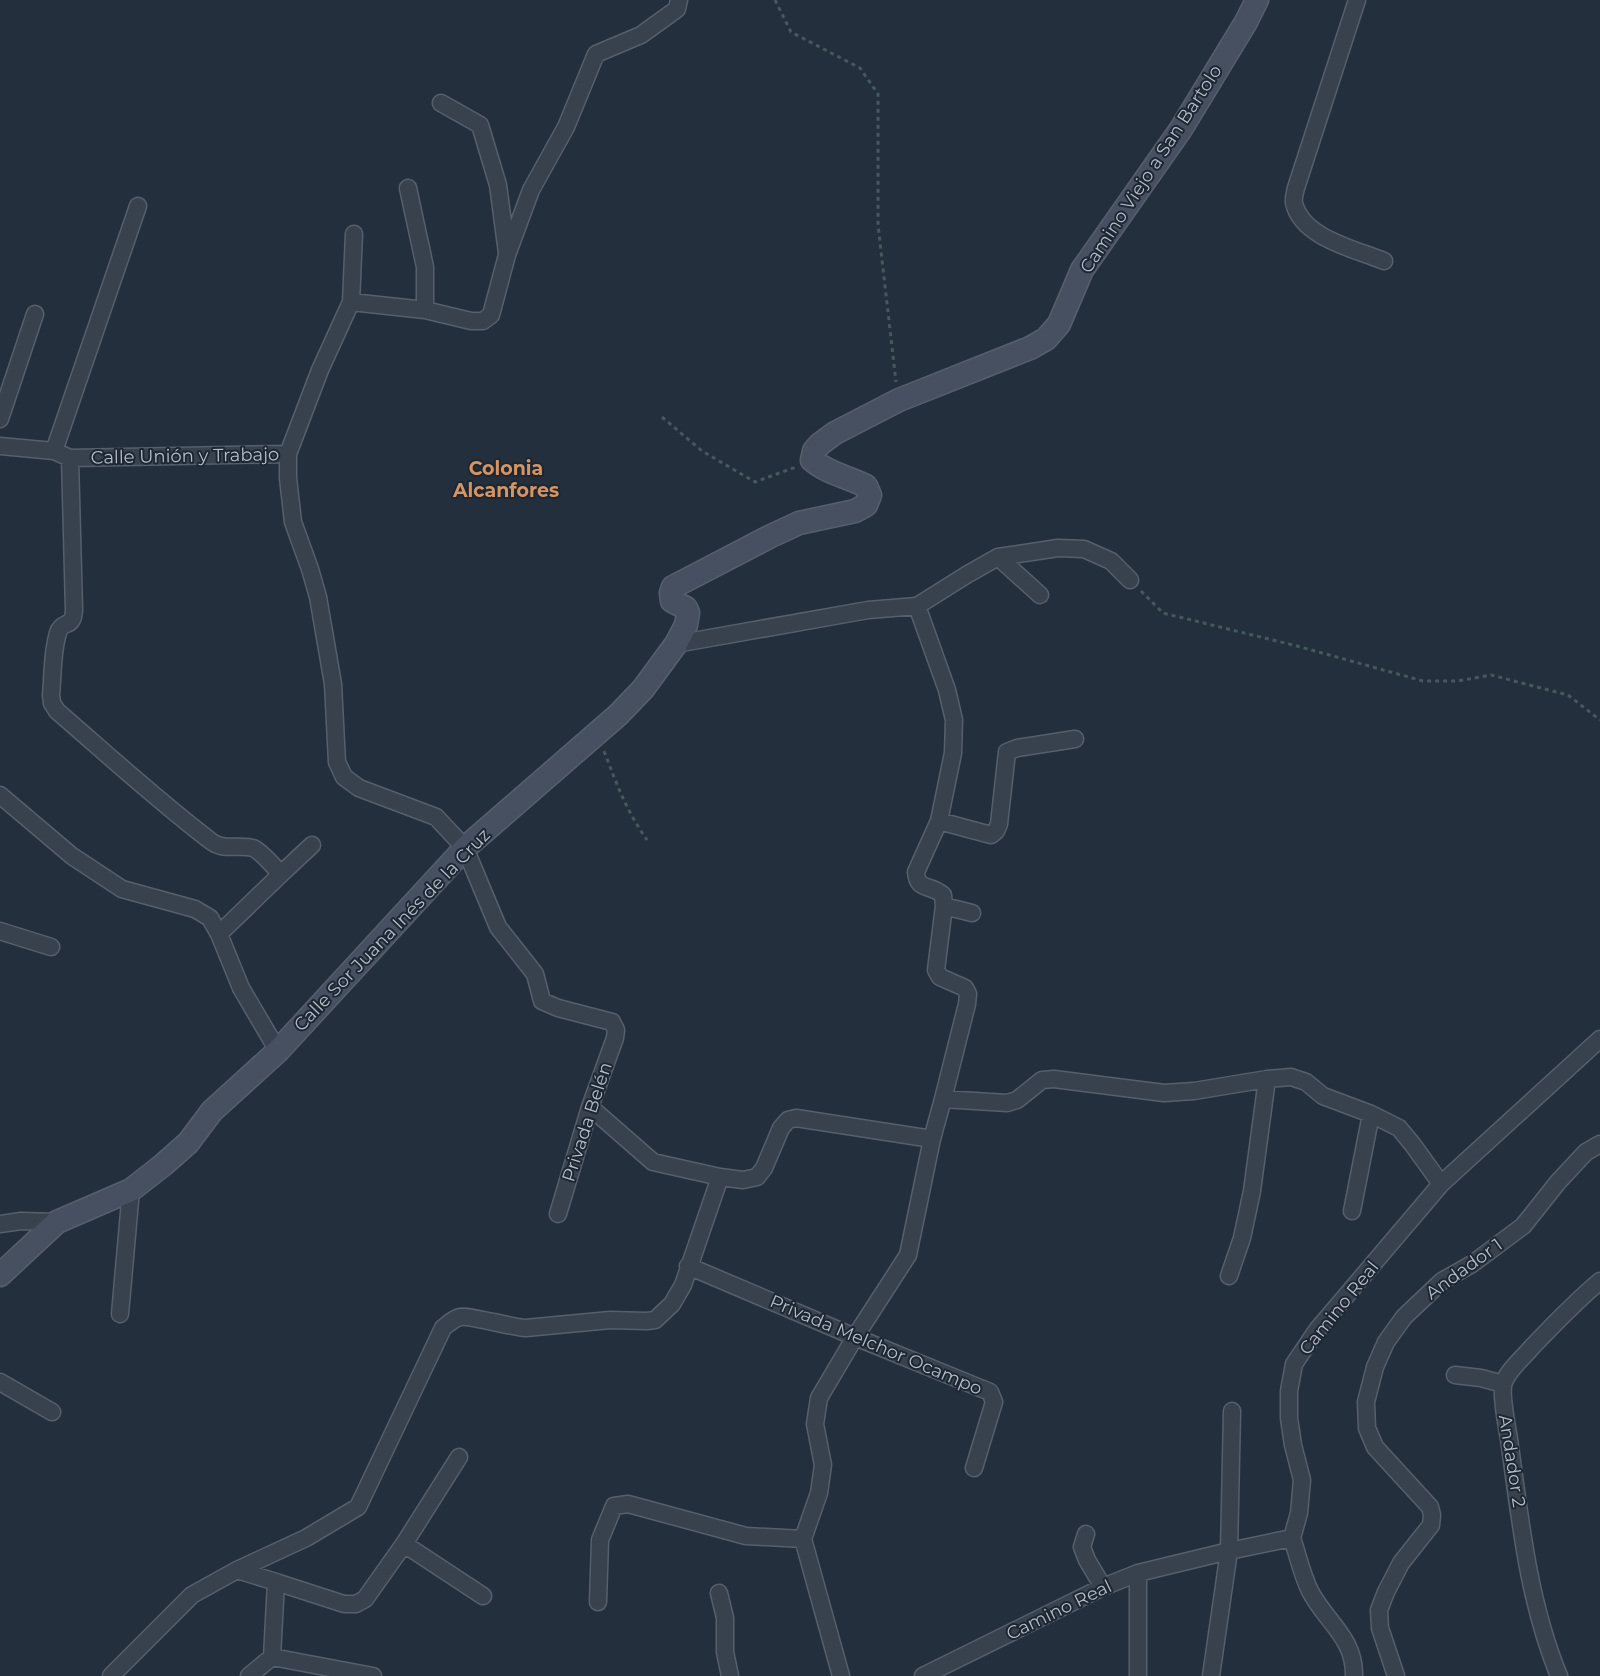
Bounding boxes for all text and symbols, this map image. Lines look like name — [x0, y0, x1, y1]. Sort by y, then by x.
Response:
street label: Camino Viejo a San Bartolo — [1075, 61, 1227, 277]
street label: Calle Unión y Trabajo — [91, 443, 279, 469]
district label: Colonia Alcanfores — [452, 457, 559, 502]
street label: Calle Sor Juana Inés de la Cruz — [289, 824, 495, 1036]
street label: Privada Belén — [557, 1059, 617, 1185]
street label: Andador 1 — [1421, 1234, 1507, 1304]
street label: Camino Real — [1294, 1257, 1384, 1359]
street label: Privada Melchor Ocampo — [766, 1290, 986, 1400]
street label: Andador 2 — [1494, 1413, 1530, 1509]
street label: Camino Real — [1003, 1575, 1115, 1645]

